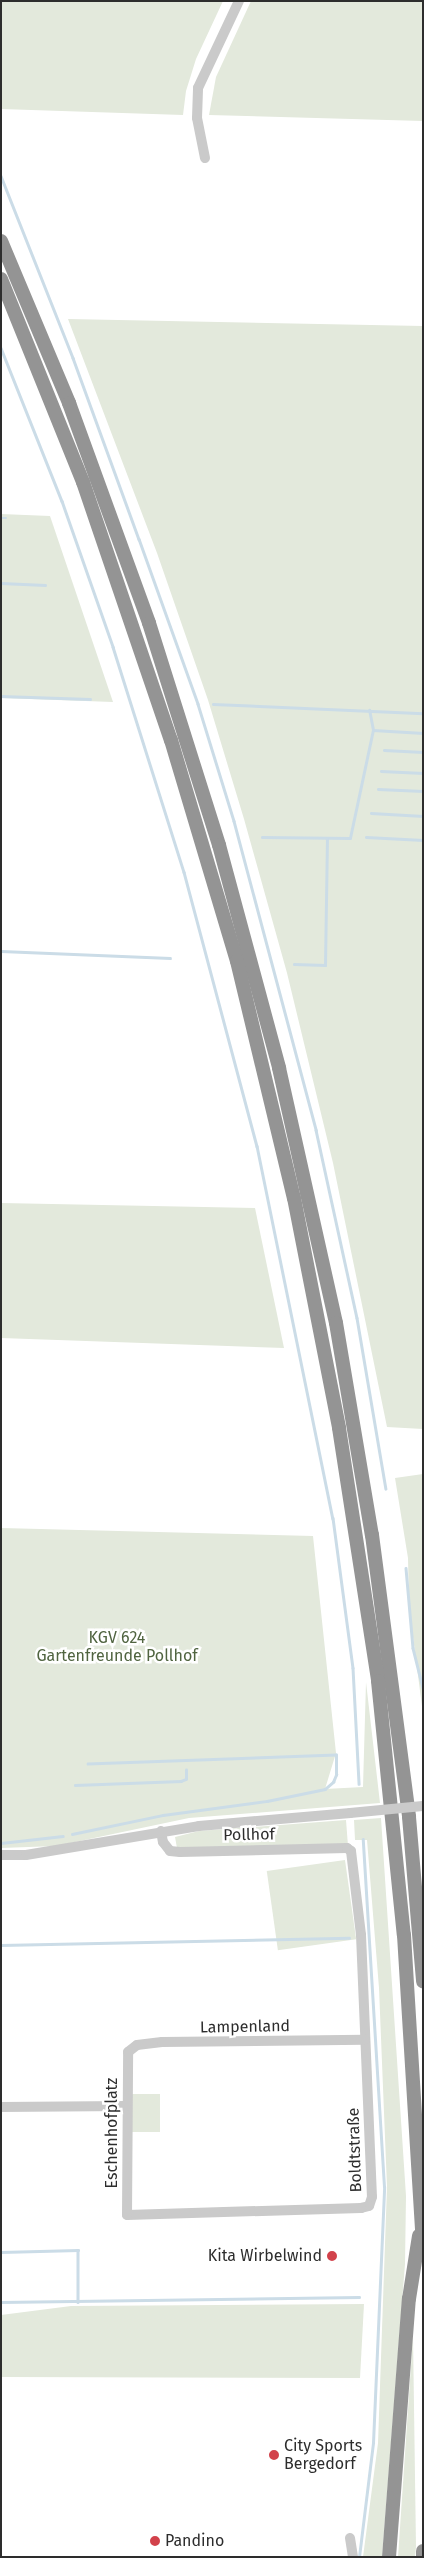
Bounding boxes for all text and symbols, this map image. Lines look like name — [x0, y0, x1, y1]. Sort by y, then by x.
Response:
park label: KGV 624 Gartenfreunde Pollhof — [36, 1628, 198, 1666]
street label: Pollhof — [223, 1825, 275, 1845]
street label: Lampenland — [200, 2017, 290, 2037]
street label: Eschenhofplatz — [102, 2078, 122, 2188]
street label: Boldtstraße — [344, 2107, 366, 2193]
place label: Kita Wirbelwind — [208, 2246, 322, 2266]
marker: Kita Wirbelwind — [326, 2250, 338, 2262]
place label: City Sports Bergedorf — [284, 2436, 362, 2474]
marker: City Sports Bergedorf — [268, 2449, 280, 2461]
place label: Pandino — [165, 2531, 224, 2551]
marker: Pandino — [149, 2535, 161, 2547]

